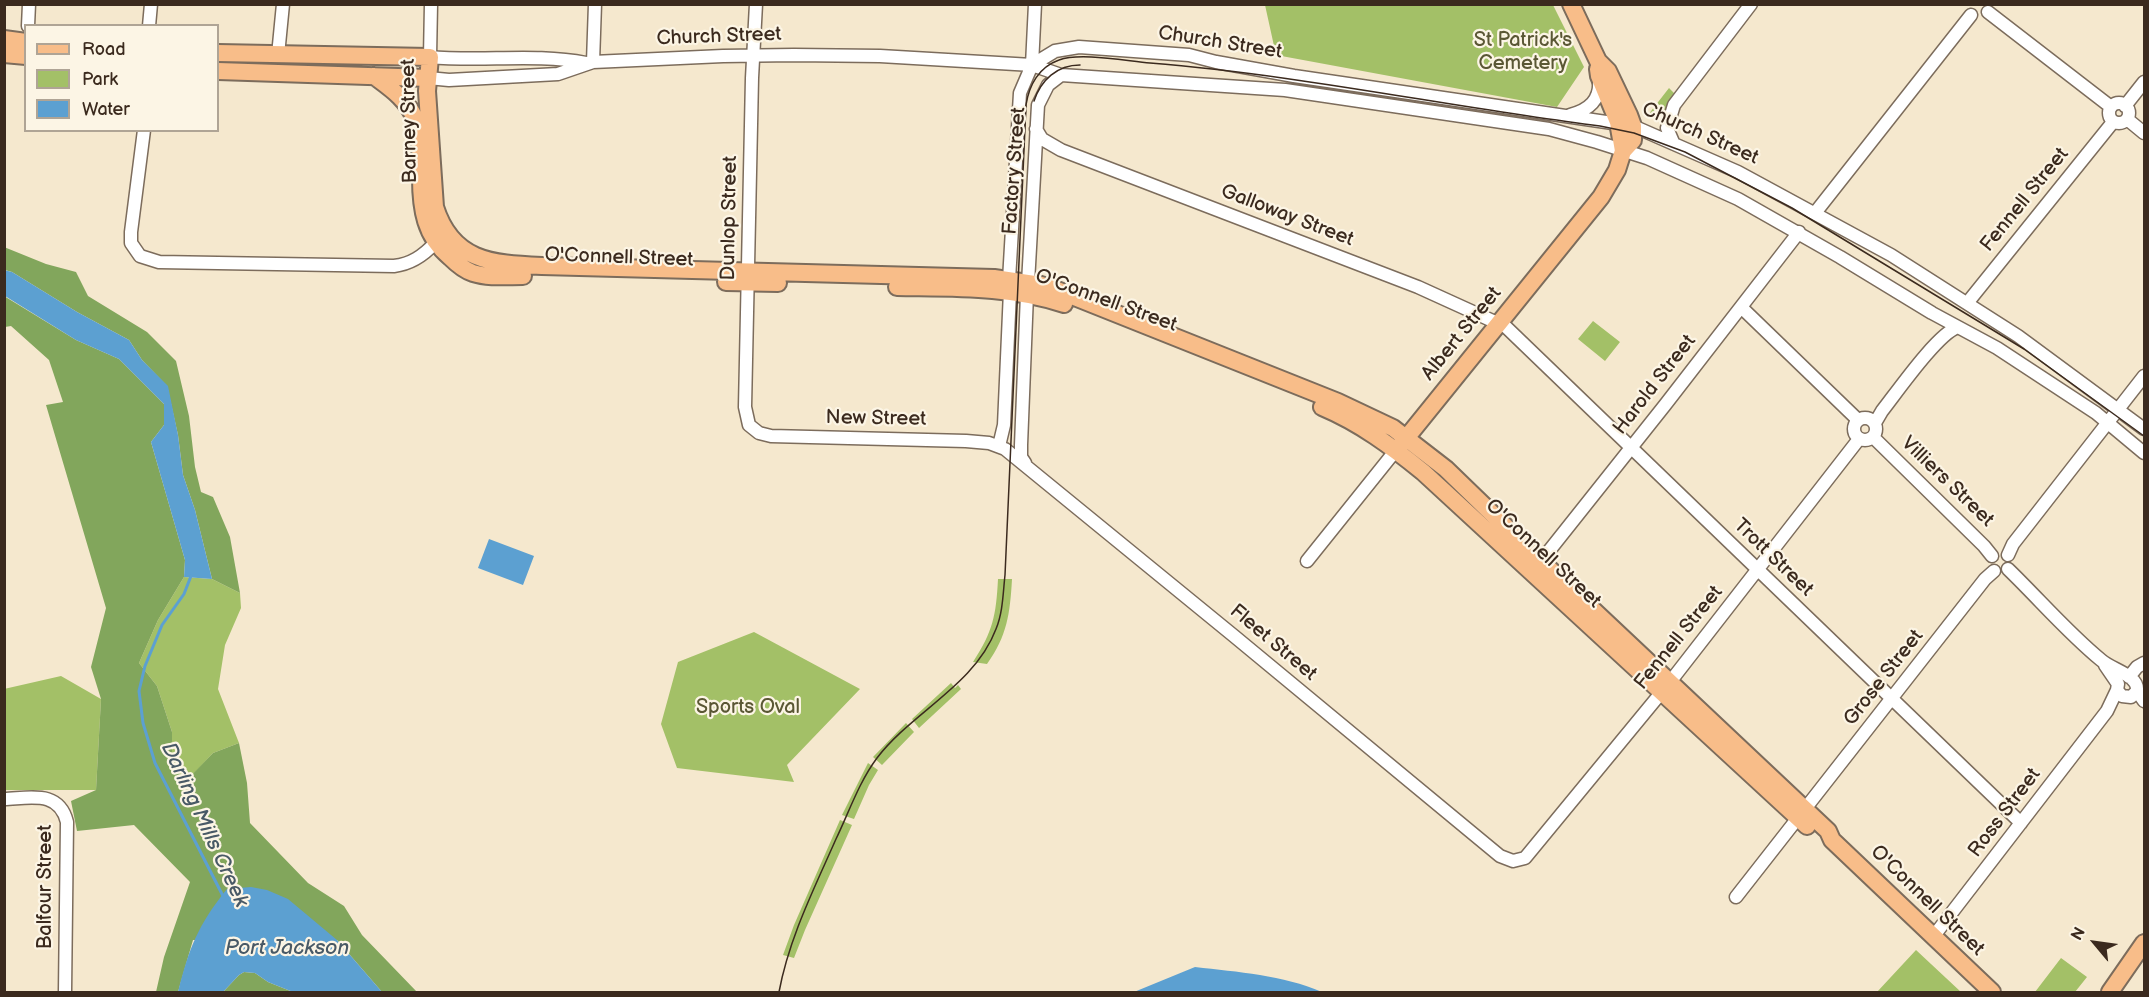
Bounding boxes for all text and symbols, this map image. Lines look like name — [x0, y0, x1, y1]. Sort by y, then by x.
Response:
street label: Church Street — [1156, 21, 1284, 65]
street label: Church Street — [656, 23, 782, 51]
legend — [24, 24, 219, 132]
park label: St Patrick's Cemetery — [1474, 29, 1572, 76]
text: Road — [82, 39, 126, 60]
street label: Barney Street — [397, 59, 423, 183]
text: Park — [82, 69, 118, 90]
street label: Church Street — [1638, 98, 1762, 170]
text: Water — [82, 99, 130, 120]
street label: Factory Street — [999, 106, 1031, 236]
street label: Fennell Street — [1976, 143, 2074, 257]
street label: Dunlop Street — [717, 156, 743, 280]
street label: Galloway Street — [1217, 180, 1357, 252]
street label: O'Connell Street — [544, 243, 694, 273]
street label: O'Connell Street — [1032, 264, 1180, 338]
street label: Albert Street — [1417, 282, 1507, 386]
street label: Harold Street — [1609, 330, 1701, 440]
street label: New Street — [825, 406, 927, 432]
street label: Villiers Street — [1896, 432, 1998, 532]
street label: O'Connell Street — [1480, 494, 1606, 614]
street label: Trott Street — [1728, 514, 1818, 602]
street label: Fennell Street — [1630, 581, 1728, 695]
street label: Fleet Street — [1225, 600, 1321, 686]
street label: Grose Street — [1839, 625, 1929, 731]
park label: Sports Oval — [696, 696, 800, 720]
water label: Darling Mills Creek — [155, 739, 253, 911]
street label: Ross Street — [1964, 764, 2046, 862]
street label: Balfour Street — [34, 825, 58, 949]
street label: O'Connell Street — [1865, 841, 1989, 961]
north arrow — [2065, 913, 2125, 973]
text: N — [2068, 924, 2090, 944]
water label: Port Jackson — [225, 936, 349, 962]

